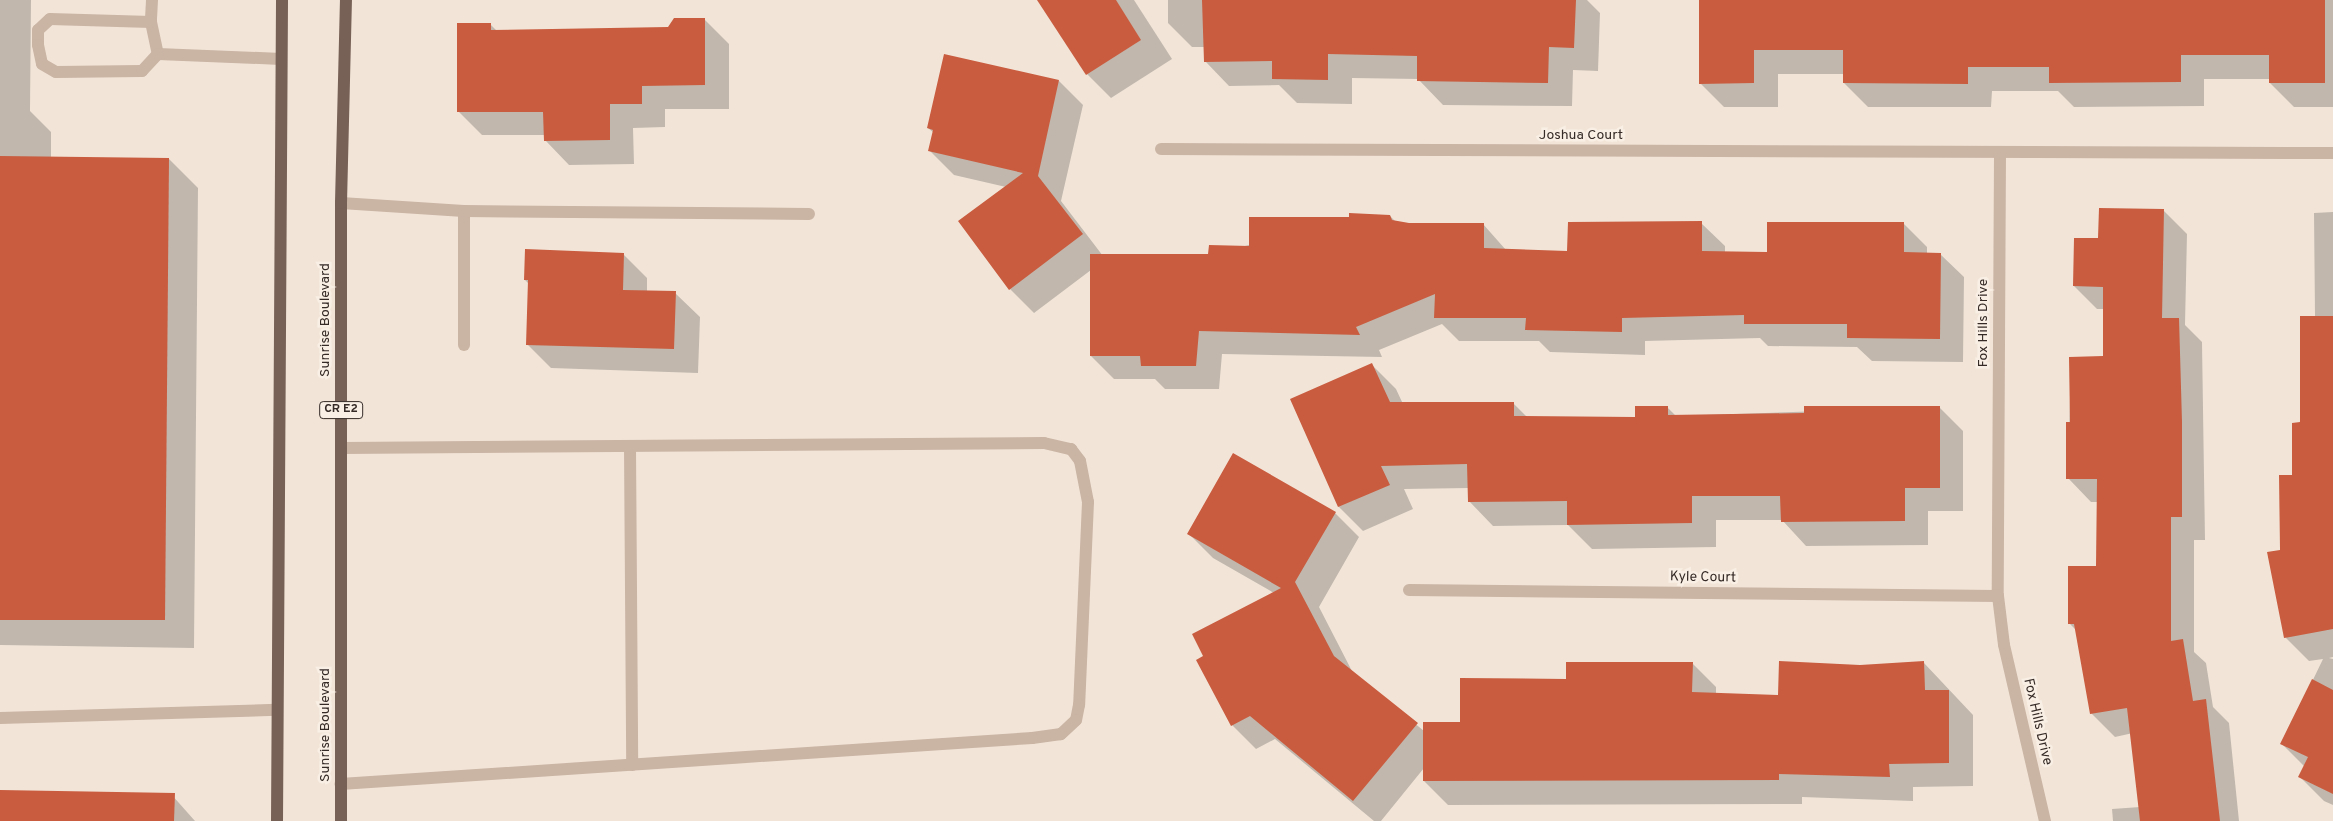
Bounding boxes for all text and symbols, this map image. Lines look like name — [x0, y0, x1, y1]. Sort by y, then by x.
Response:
street label: Joshua Court — [1539, 128, 1623, 144]
street label: Sunrise Boulevard — [318, 263, 334, 377]
street label: Fox Hills Drive — [1976, 279, 1992, 367]
road number: CR E2 — [318, 400, 364, 420]
street label: Kyle Court — [1670, 569, 1736, 587]
street label: Sunrise Boulevard — [318, 668, 334, 782]
street label: Fox Hills Drive — [2019, 677, 2055, 767]

